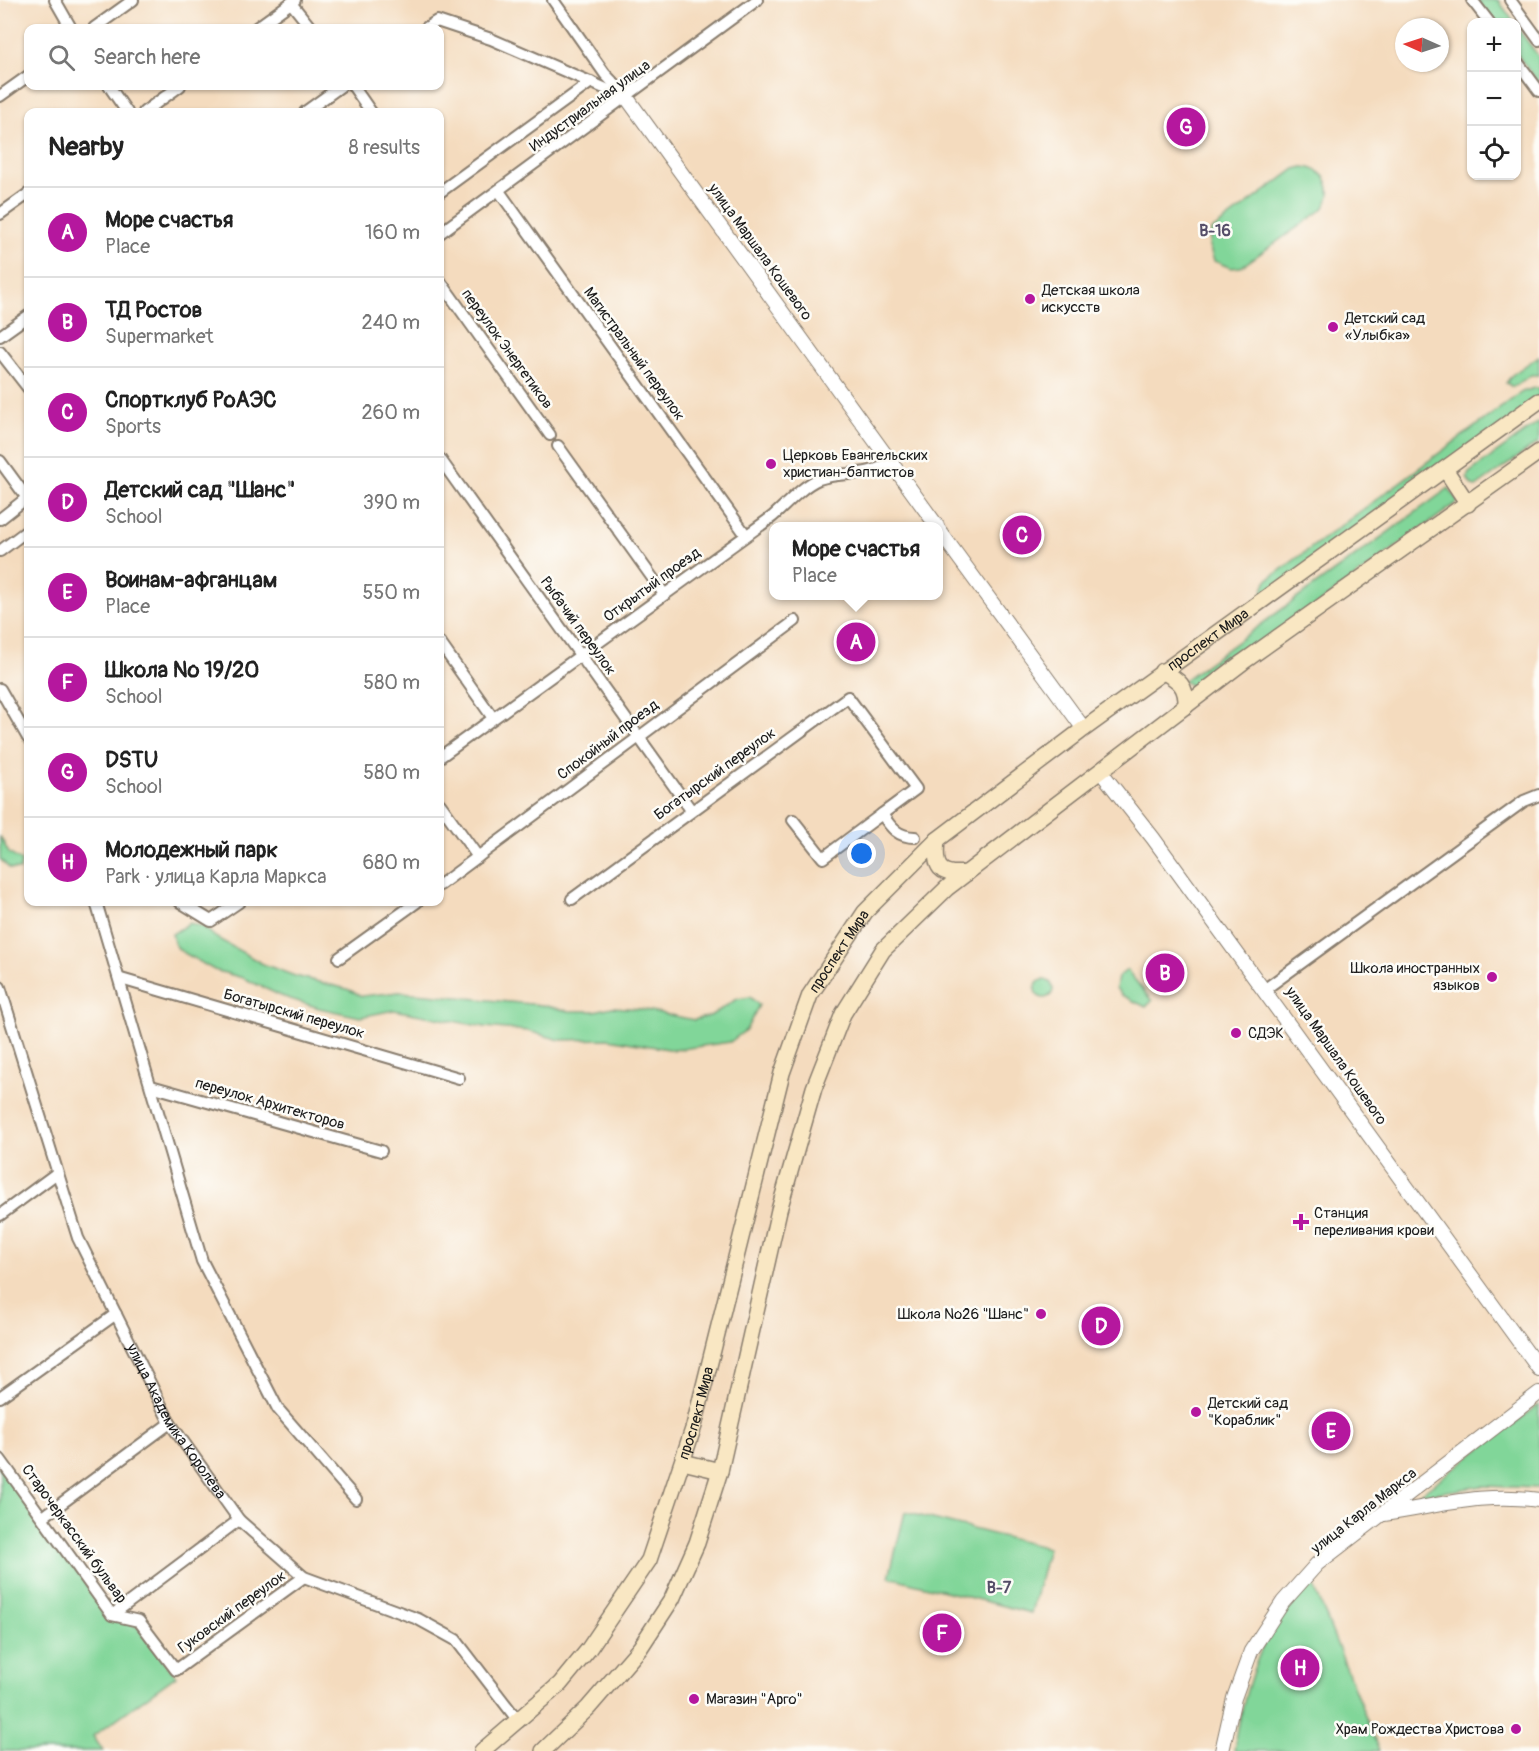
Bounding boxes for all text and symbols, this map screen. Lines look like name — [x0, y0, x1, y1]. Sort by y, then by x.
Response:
north arrow — [1395, 18, 1449, 72]
map controls — [1467, 18, 1521, 180]
button: + — [1467, 18, 1521, 72]
search box — [24, 24, 444, 90]
icon: search — [45, 41, 78, 74]
text: Search here — [93, 43, 200, 71]
street label: Индустриальная улица — [526, 56, 654, 156]
button: − — [1467, 72, 1521, 126]
pin: G — [1166, 104, 1206, 150]
button: locate — [1467, 126, 1521, 180]
text: Nearby — [48, 131, 124, 163]
text: 8 results — [349, 135, 420, 160]
street label: улица Маршала Кошевого — [703, 179, 816, 324]
text: Море счастья — [105, 206, 233, 234]
text: A — [61, 220, 74, 245]
text: 160 m — [365, 220, 420, 245]
district label: В-16 — [1199, 221, 1231, 241]
text: Place — [105, 234, 150, 259]
place label: Детская школа искусств — [1041, 281, 1140, 317]
street label: Магистральный переулок — [579, 284, 689, 425]
street label: переулок Энергетиков — [457, 285, 557, 413]
marker: Детская школа искусств — [1023, 292, 1037, 306]
text: ТД Ростов — [105, 296, 202, 324]
place label: Детский сад «Улыбка» — [1344, 309, 1425, 345]
text: B — [62, 310, 73, 335]
text: 240 m — [361, 310, 420, 335]
marker: Детский сад «Улыбка» — [1326, 320, 1340, 334]
text: Supermarket — [105, 324, 214, 349]
text: Спортклуб РоАЭС — [105, 386, 277, 414]
text: C — [61, 400, 74, 425]
text: 260 m — [361, 400, 420, 425]
text: Sports — [105, 414, 161, 439]
place label: Церковь Евангельских христиан-баптистов — [783, 446, 928, 482]
marker: Церковь Евангельских христиан-баптистов — [764, 457, 778, 471]
text: Детский сад "Шанс" — [105, 476, 295, 504]
text: D — [61, 490, 74, 515]
text: 390 m — [363, 490, 420, 515]
text: School — [105, 504, 162, 529]
pin: C — [1002, 512, 1042, 558]
popup — [769, 522, 943, 600]
text: Море счастья — [792, 535, 920, 563]
street label: Открытый проезд — [600, 543, 704, 627]
text: Place — [792, 563, 837, 588]
text: Воинам-афганцам — [105, 566, 277, 594]
street label: Рыбачий переулок — [536, 573, 620, 679]
text: E — [62, 580, 73, 605]
text: 550 m — [363, 580, 420, 605]
text: Place — [105, 594, 150, 619]
street label: проспект Мира — [1164, 604, 1252, 675]
pin: A — [836, 620, 876, 664]
text: Школа № 19/20 — [105, 656, 259, 684]
text: F — [61, 670, 74, 695]
text: 580 m — [363, 670, 420, 695]
text: School — [105, 684, 162, 709]
street label: Спокойный проезд — [554, 696, 662, 784]
street label: Богатырский переулок — [651, 723, 780, 824]
text: DSTU — [105, 746, 158, 774]
text: G — [61, 760, 74, 785]
text: 580 m — [363, 760, 420, 785]
text: School — [105, 774, 162, 799]
text: Молодежный парк — [105, 836, 278, 864]
your location — [847, 839, 876, 868]
text: H — [61, 850, 74, 875]
text: 680 m — [363, 850, 420, 875]
text: Park · улица Карла Маркса — [105, 864, 327, 889]
street label: проспект Мира — [805, 906, 873, 996]
pin: B — [1146, 950, 1184, 996]
place label: Школа иностранных языков — [1351, 959, 1480, 995]
marker: Школа иностранных языков — [1485, 970, 1499, 984]
street label: улица Маршала Кошевого — [1280, 982, 1391, 1129]
street label: Богатырский переулок — [221, 985, 367, 1043]
place label: СДЭК — [1248, 1024, 1284, 1043]
marker: СДЭК — [1229, 1026, 1243, 1040]
street label: переулок Архитекторов — [193, 1074, 347, 1134]
place label: Станция переливания крови — [1314, 1204, 1434, 1240]
marker: Станция переливания крови — [1292, 1213, 1310, 1231]
pin: D — [1082, 1304, 1120, 1348]
place label: Школа №26 "Шанс" — [898, 1305, 1029, 1324]
marker: Школа №26 "Шанс" — [1034, 1307, 1048, 1321]
street label: улица Академика Королёва — [122, 1339, 230, 1502]
street label: проспект Мира — [674, 1365, 718, 1462]
place label: Детский сад "Кораблик" — [1207, 1394, 1288, 1430]
marker: Детский сад "Кораблик" — [1189, 1405, 1203, 1419]
pin: E — [1312, 1408, 1350, 1454]
street label: Старочеркасский бульвар — [17, 1461, 131, 1607]
street label: улица Карла Маркса — [1307, 1464, 1421, 1559]
street label: Гуковский переулок — [174, 1566, 290, 1658]
district label: В-7 — [987, 1578, 1012, 1598]
pin: F — [922, 1610, 962, 1656]
pin: H — [1280, 1646, 1320, 1690]
place label: Магазин "Арго" — [706, 1690, 803, 1709]
marker: Магазин "Арго" — [687, 1692, 701, 1706]
place label: Храм Рождества Христова — [1336, 1720, 1504, 1739]
marker: Храм Рождества Христова — [1509, 1722, 1523, 1736]

